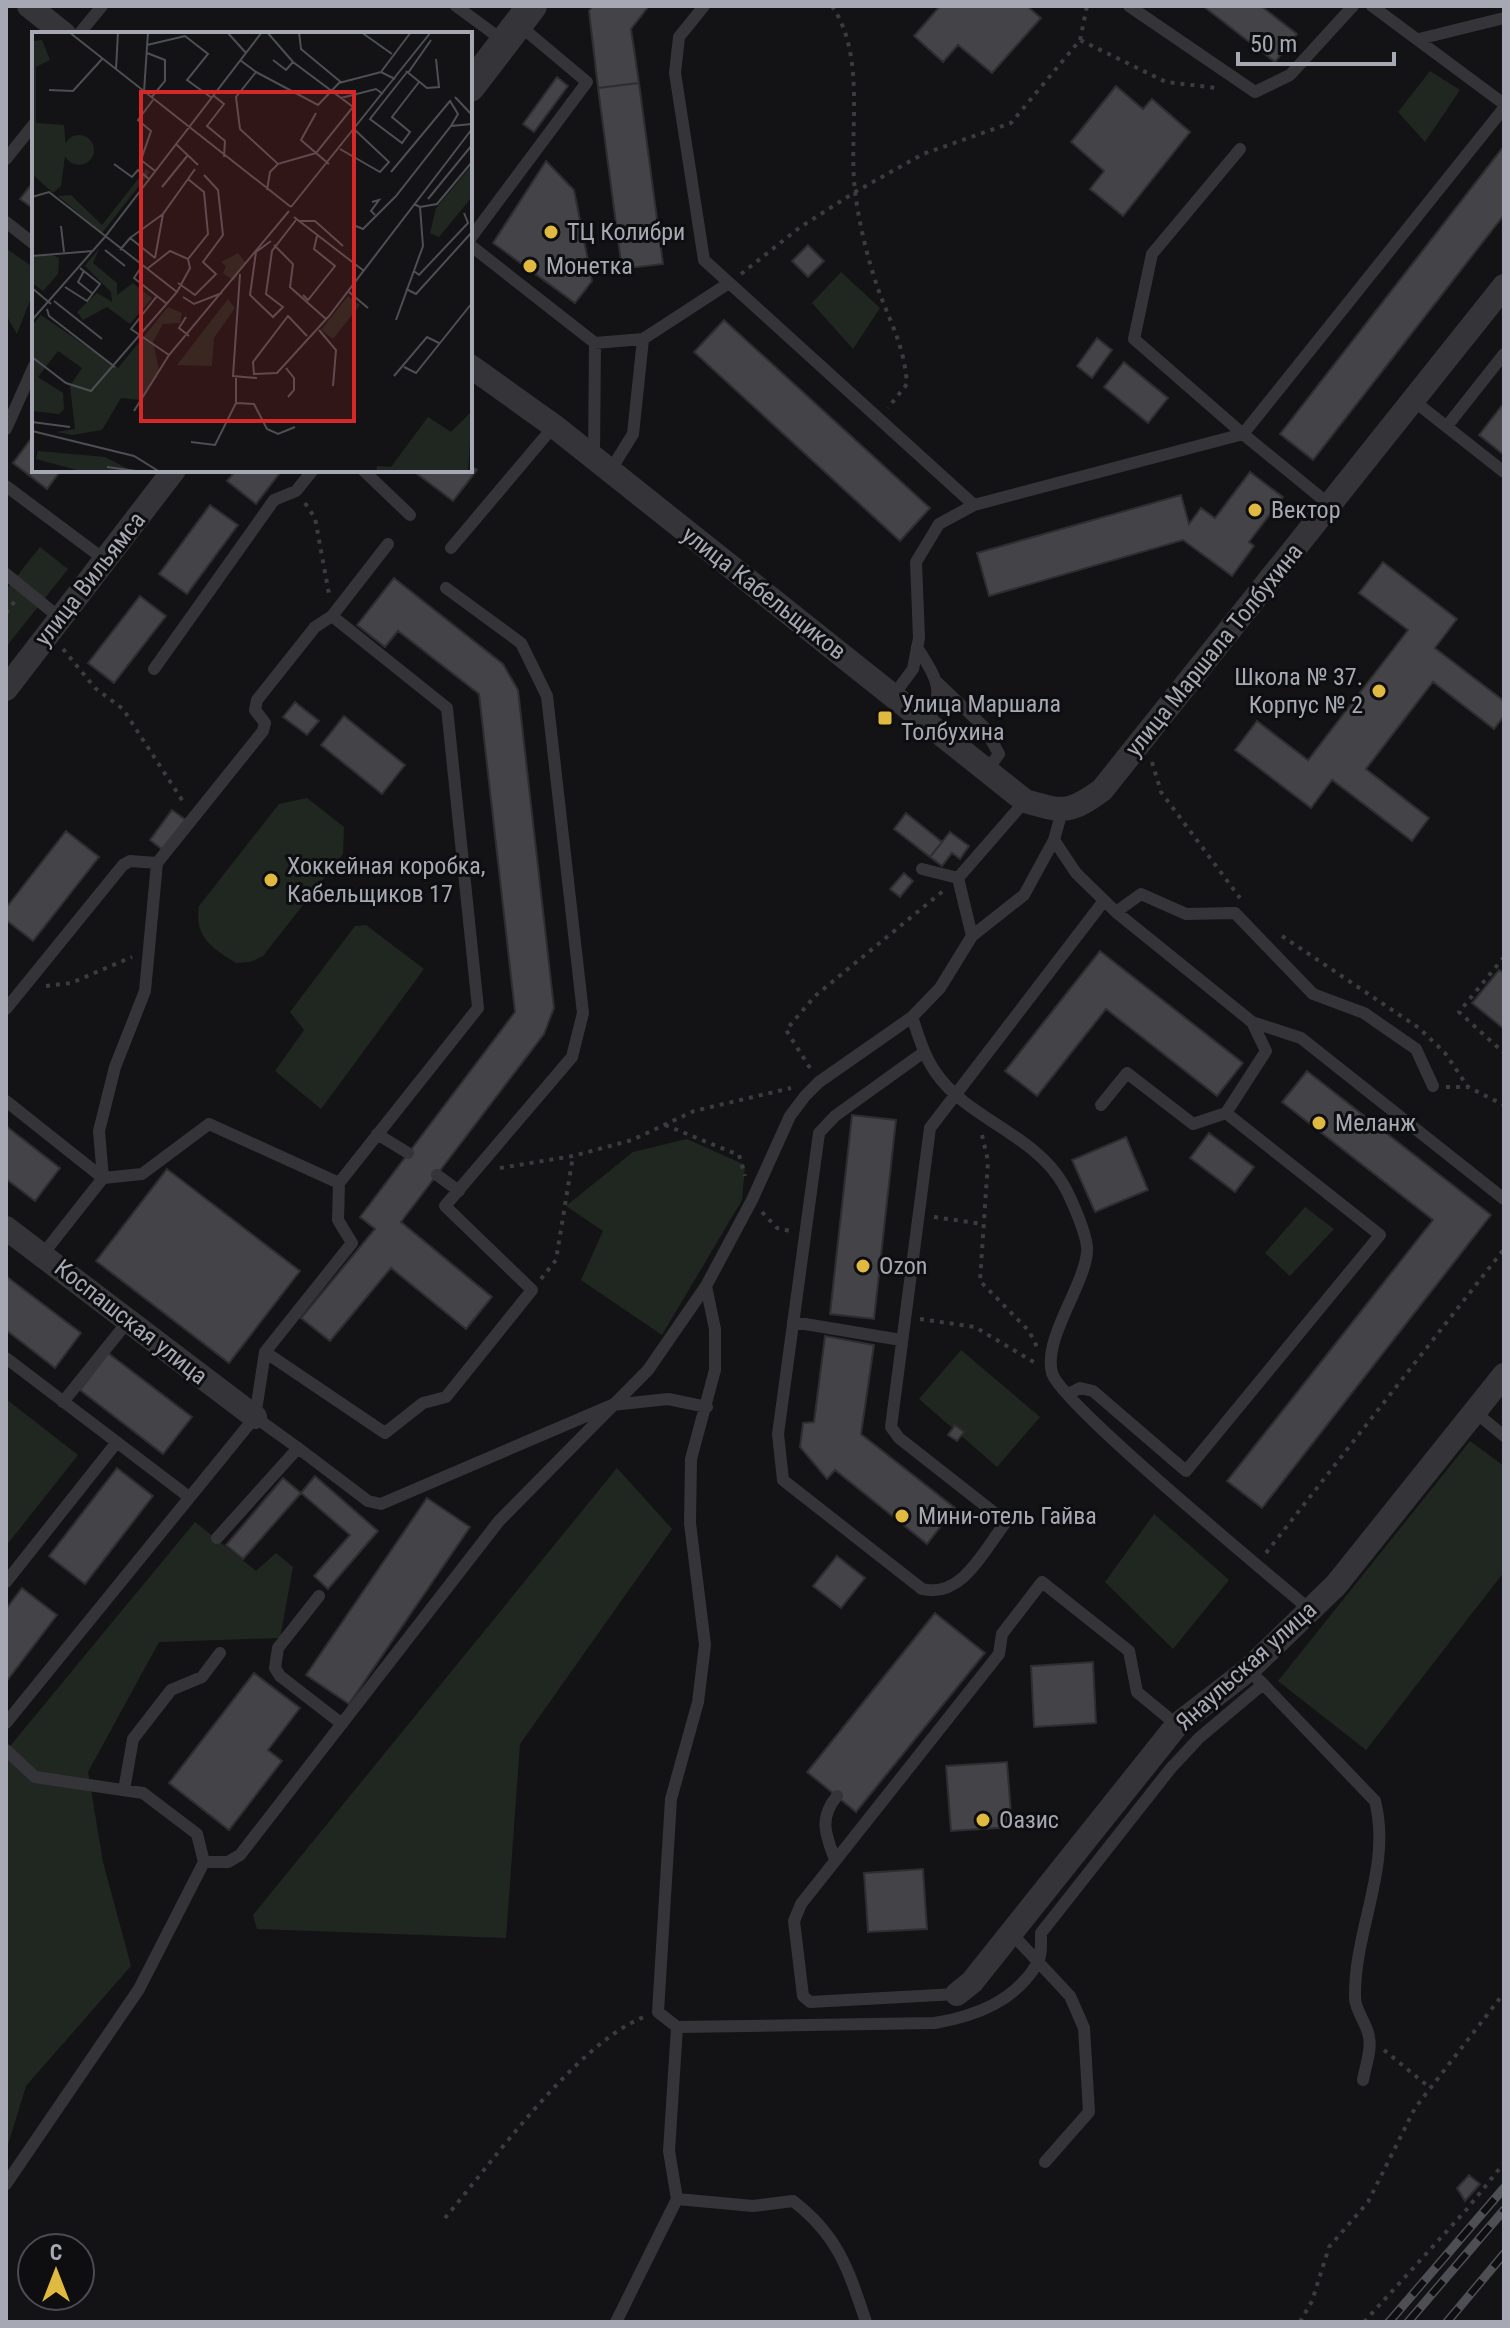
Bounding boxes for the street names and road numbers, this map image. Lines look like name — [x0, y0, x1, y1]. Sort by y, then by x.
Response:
street label: улица Вильямса — [29, 506, 151, 652]
street label: улица Кабельщиков — [677, 520, 851, 666]
street label: улица Маршала Толбухина — [1119, 538, 1309, 762]
street label: Коспашская улица — [49, 1254, 213, 1390]
street label: Янаульская улица — [1170, 1596, 1322, 1736]

